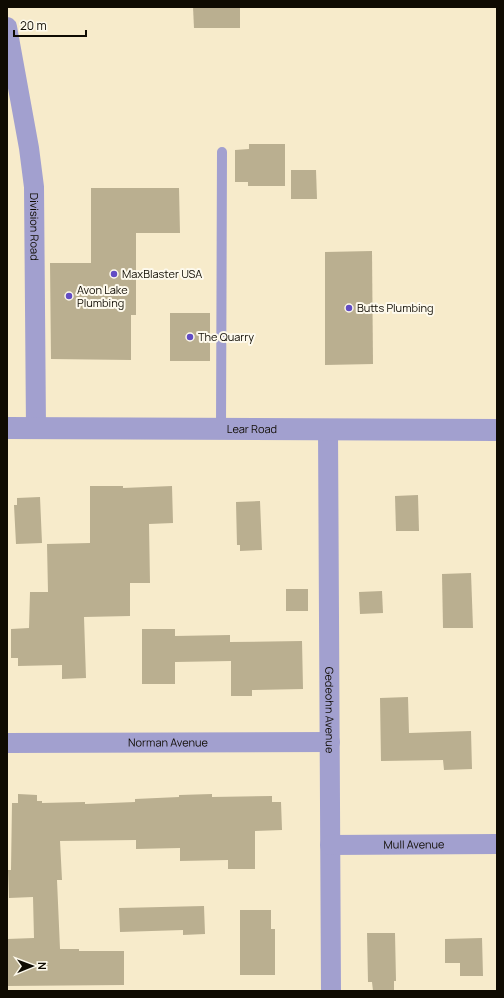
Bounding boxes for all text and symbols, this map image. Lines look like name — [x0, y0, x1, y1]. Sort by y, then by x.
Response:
scale bar — [14, 12, 86, 38]
text: 20 m — [20, 17, 47, 34]
street label: Division Road — [27, 193, 43, 261]
place label: MaxBlaster USA — [122, 266, 202, 281]
marker: MaxBlaster USA — [109, 269, 119, 279]
place label: Avon Lake Plumbing — [77, 282, 128, 310]
marker: Avon Lake Plumbing — [64, 291, 74, 301]
place label: Butts Plumbing — [357, 300, 434, 315]
marker: Butts Plumbing — [344, 303, 354, 313]
place label: The Quarry — [198, 329, 254, 344]
marker: The Quarry — [185, 332, 195, 342]
street label: Lear Road — [227, 421, 277, 436]
street label: Gedeohn Avenue — [322, 667, 338, 754]
street label: Norman Avenue — [128, 734, 209, 750]
street label: Mull Avenue — [384, 836, 445, 852]
north arrow — [12, 946, 52, 986]
text: N — [35, 962, 50, 970]

